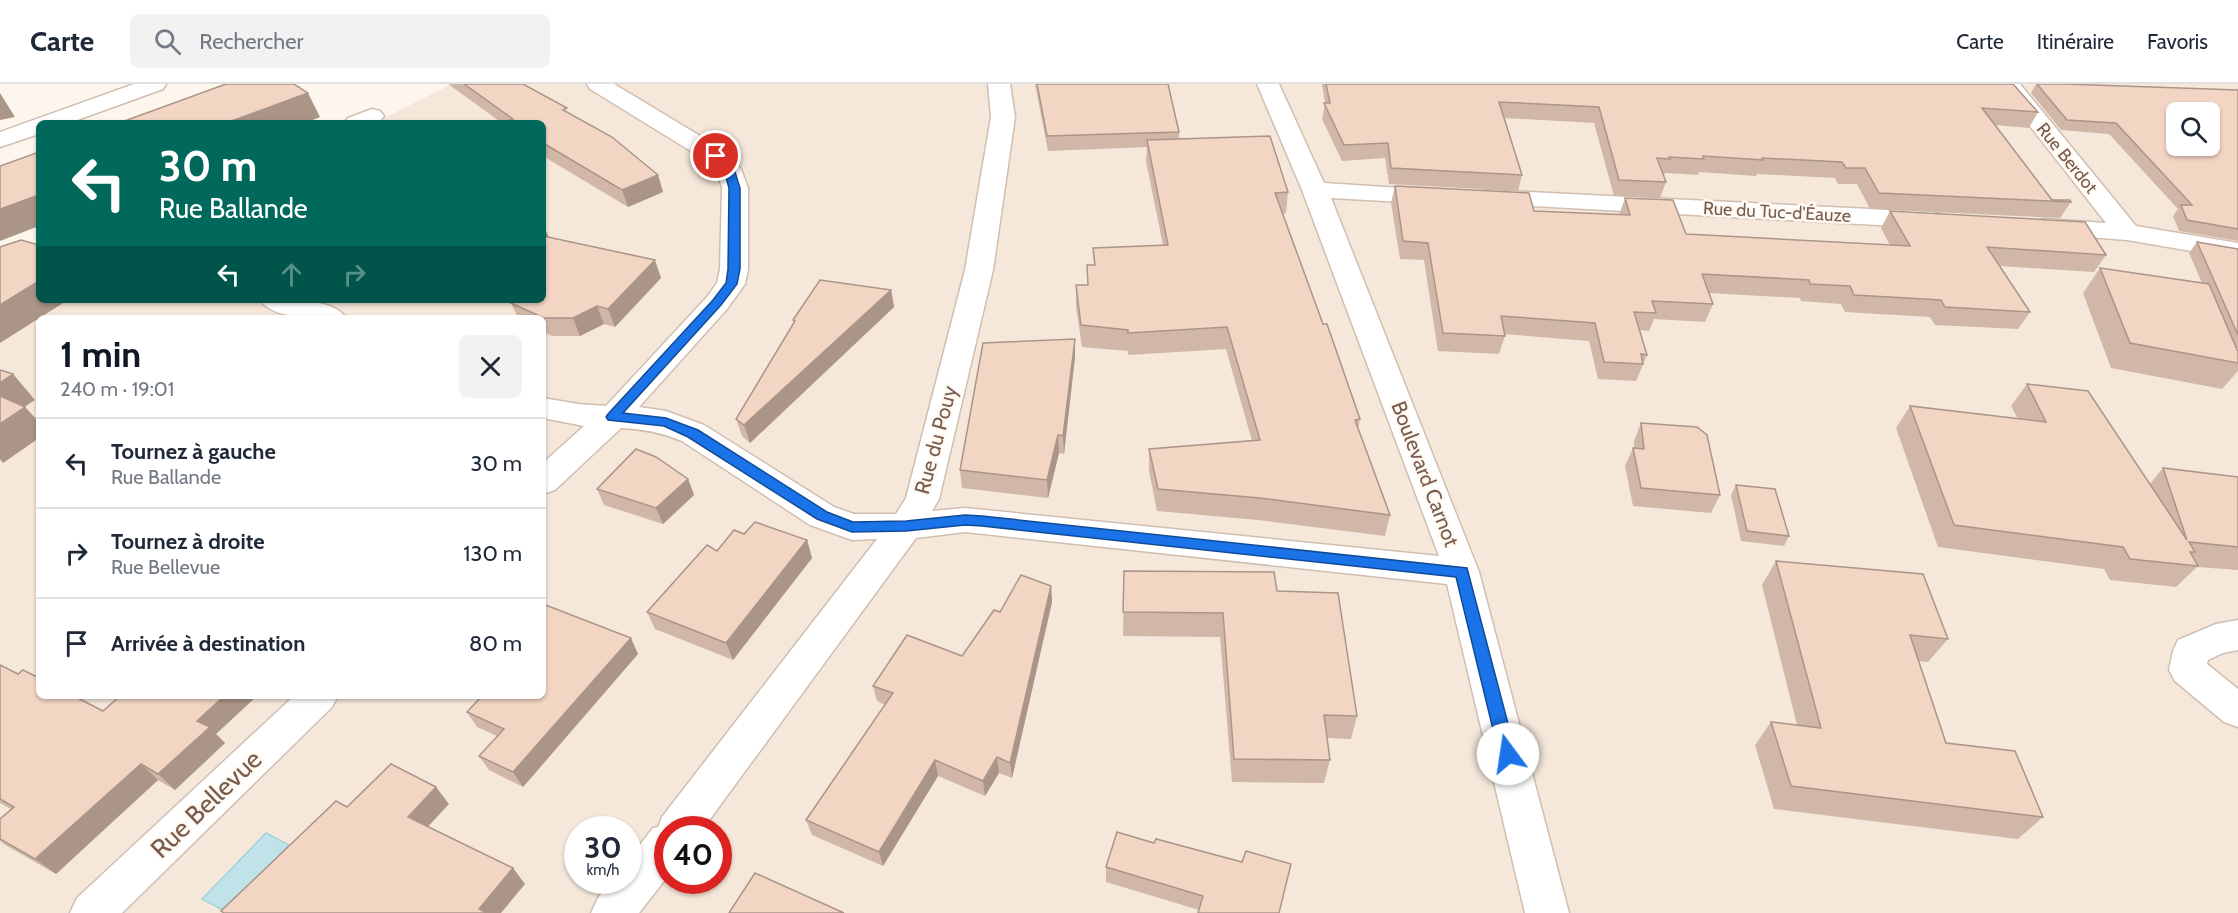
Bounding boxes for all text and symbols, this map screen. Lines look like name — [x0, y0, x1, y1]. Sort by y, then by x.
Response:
search box — [130, 14, 550, 68]
text: Carte — [30, 24, 94, 58]
icon: search — [151, 25, 184, 58]
text: Rechercher — [199, 28, 303, 55]
text: Carte — [1956, 29, 2004, 54]
text: Itinéraire — [2037, 29, 2114, 54]
text: Favoris — [2147, 29, 2208, 54]
map controls — [2166, 102, 2220, 156]
button: search — [2166, 102, 2220, 156]
street label: Rue Berdot — [2032, 118, 2102, 198]
pin — [690, 130, 741, 181]
icon: arrive — [699, 139, 732, 172]
text: 30 m — [159, 140, 257, 192]
icon: left — [60, 144, 138, 222]
text: Rue Ballande — [159, 192, 308, 225]
street label: Rue du Tuc-d'Éauze — [1703, 197, 1851, 227]
icon: left — [212, 258, 245, 291]
icon: ahead — [275, 258, 308, 291]
icon: right — [338, 258, 371, 291]
text: 1 min — [60, 332, 141, 376]
button: close — [459, 335, 522, 398]
text: 240 m · 19:01 — [60, 377, 174, 401]
street label: Rue du Pouy — [909, 383, 962, 497]
street label: Boulevard Carnot — [1386, 398, 1465, 550]
text: Tournez à gauche — [111, 438, 276, 465]
icon: left — [60, 447, 93, 480]
text: 30 m — [470, 450, 522, 477]
text: Rue Ballande — [111, 465, 221, 489]
text: Tournez à droite — [111, 528, 265, 555]
icon: right — [60, 537, 93, 570]
text: 130 m — [463, 540, 522, 567]
text: Rue Bellevue — [111, 555, 220, 579]
icon: arrive — [60, 627, 93, 660]
text: Arrivée à destination — [111, 630, 305, 657]
text: 80 m — [469, 630, 522, 657]
position arrow — [1476, 722, 1540, 786]
street label: Rue Bellevue — [144, 743, 268, 865]
speed limit sign: 40 — [654, 816, 732, 894]
text: 30 — [584, 829, 622, 866]
text: km/h — [587, 861, 619, 879]

